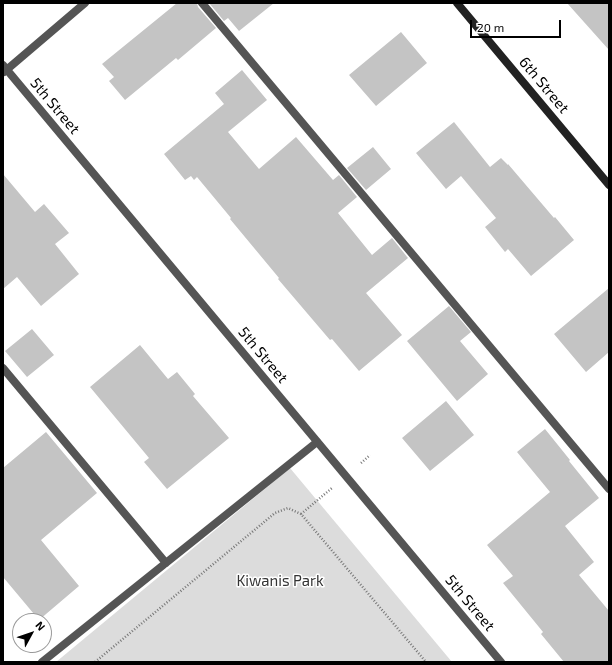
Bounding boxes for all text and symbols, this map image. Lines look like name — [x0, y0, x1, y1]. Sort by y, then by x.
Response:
scale bar — [472, 12, 563, 38]
text: 20 m — [477, 20, 504, 34]
street label: 6th Street — [515, 53, 573, 117]
street label: 5th Street — [26, 74, 84, 138]
street label: 5th Street — [234, 323, 292, 387]
street label: 5th Street — [441, 571, 499, 635]
park label: Kiwanis Park — [236, 572, 324, 590]
north arrow — [12, 613, 52, 653]
text: N — [33, 618, 48, 633]

